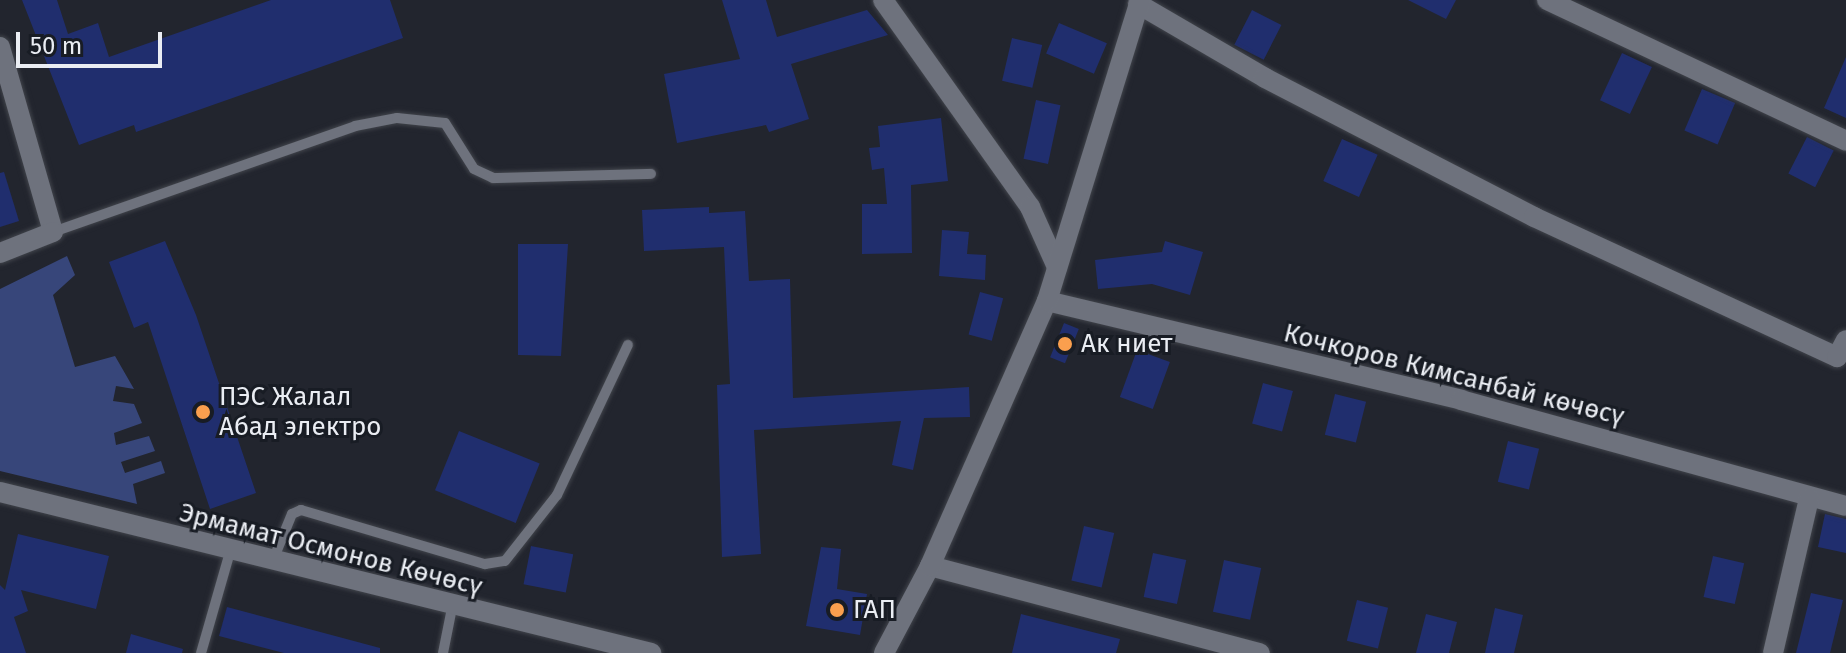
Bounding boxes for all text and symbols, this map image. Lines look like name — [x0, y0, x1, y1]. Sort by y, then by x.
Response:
scale bar — [20, 16, 166, 66]
text: 50 m — [30, 32, 82, 60]
street label: Кочкоров Кимсанбай көчөсү — [1281, 318, 1627, 432]
place label: Ак ниет — [1081, 328, 1173, 360]
marker: Ак ниет — [1056, 335, 1074, 353]
place label: ПЭС Жалал Абад электро — [219, 381, 382, 442]
marker: ПЭС Жалал Абад электро — [194, 403, 212, 421]
street label: Эрмамат Осмонов Көчөсү — [176, 497, 486, 603]
place label: ГАП — [853, 594, 896, 626]
marker: ГАП — [828, 601, 846, 619]

